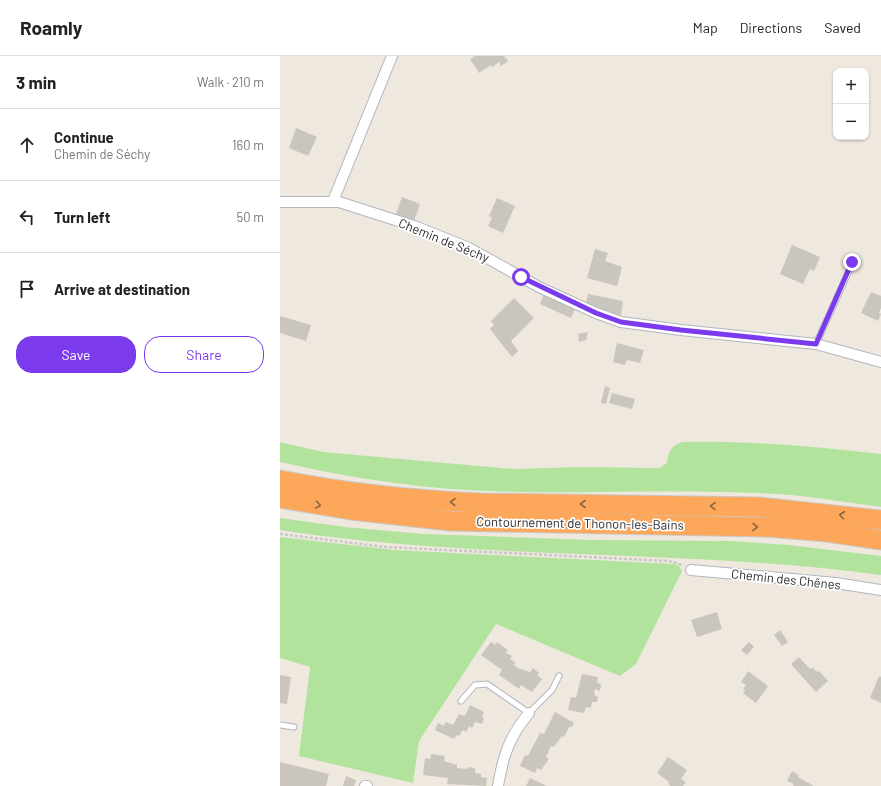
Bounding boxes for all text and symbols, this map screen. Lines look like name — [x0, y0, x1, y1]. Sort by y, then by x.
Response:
text: Roamly — [20, 16, 82, 39]
text: Map — [693, 19, 718, 36]
text: Directions — [740, 19, 802, 36]
text: Saved — [824, 19, 861, 36]
map controls — [833, 68, 869, 140]
button: + — [833, 68, 869, 104]
text: 3 min — [16, 72, 56, 92]
text: Walk · 210 m — [197, 74, 264, 90]
button: − — [833, 104, 869, 140]
text: Continue — [54, 128, 114, 146]
icon: ahead — [16, 134, 38, 156]
text: 160 m — [232, 137, 264, 153]
text: Chemin de Séchy — [54, 146, 150, 162]
icon: left — [16, 206, 38, 228]
text: Turn left — [54, 208, 110, 226]
text: 50 m — [237, 209, 264, 225]
street label: Chemin de Séchy — [396, 215, 492, 265]
route end — [843, 253, 861, 271]
route start — [512, 268, 530, 286]
icon: arrive — [16, 278, 38, 300]
text: Arrive at destination — [54, 280, 190, 298]
button: Save — [16, 336, 136, 373]
button: Share — [144, 336, 264, 373]
one-way arrow — [450, 498, 456, 506]
one-way arrow — [315, 500, 322, 509]
one-way arrow — [580, 500, 586, 508]
one-way arrow — [710, 501, 716, 510]
one-way arrow — [839, 511, 845, 520]
street label: Contournement de Thonon-les-Bains — [476, 513, 684, 533]
one-way arrow — [752, 523, 758, 531]
street label: Chemin des Chênes — [731, 565, 841, 593]

